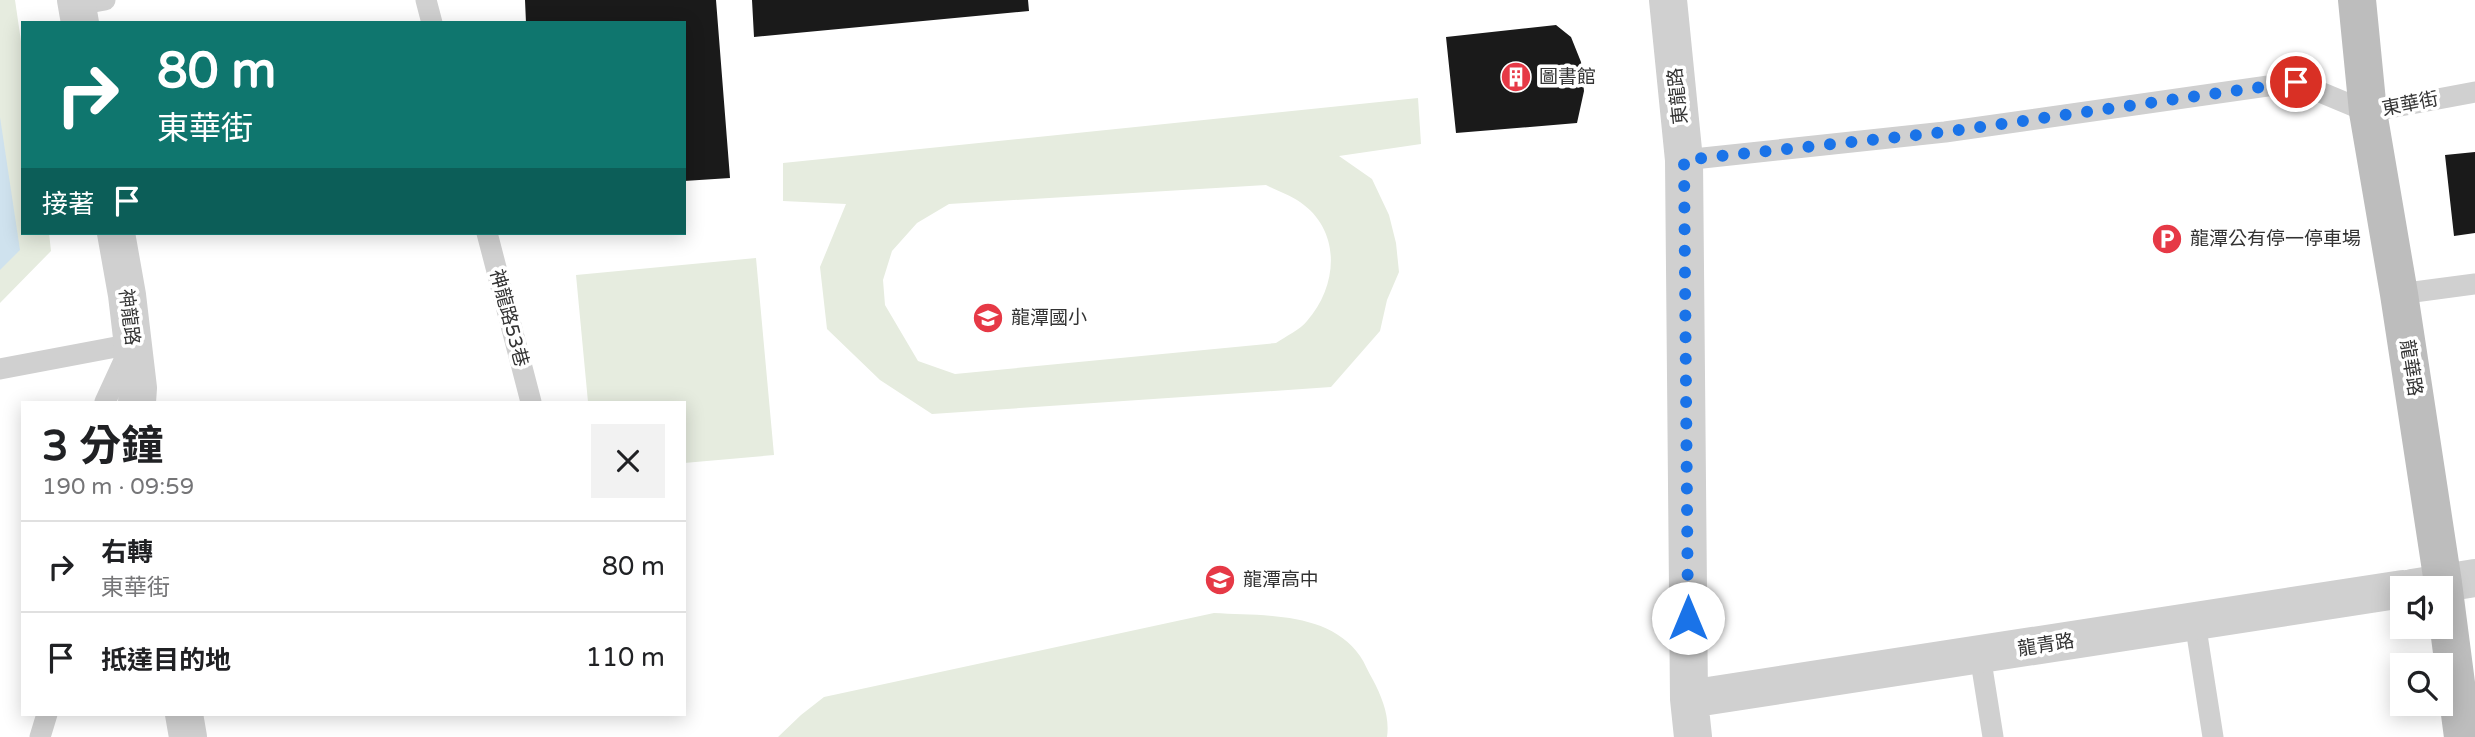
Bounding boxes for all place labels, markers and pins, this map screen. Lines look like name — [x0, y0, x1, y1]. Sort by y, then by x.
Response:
pin — [2266, 52, 2326, 112]
building icon: 圖書館 — [1499, 60, 1533, 94]
place label: 圖書館 — [1539, 66, 1596, 88]
parking icon: 龍潭公有停一停車場 — [2150, 222, 2184, 256]
place label: 龍潭公有停一停車場 — [2190, 228, 2361, 250]
school or university icon: 龍潭國小 — [971, 301, 1005, 335]
place label: 龍潭國小 — [1011, 307, 1087, 329]
school or university icon: 龍潭高中 — [1203, 563, 1237, 597]
place label: 龍潭高中 — [1243, 569, 1319, 591]

